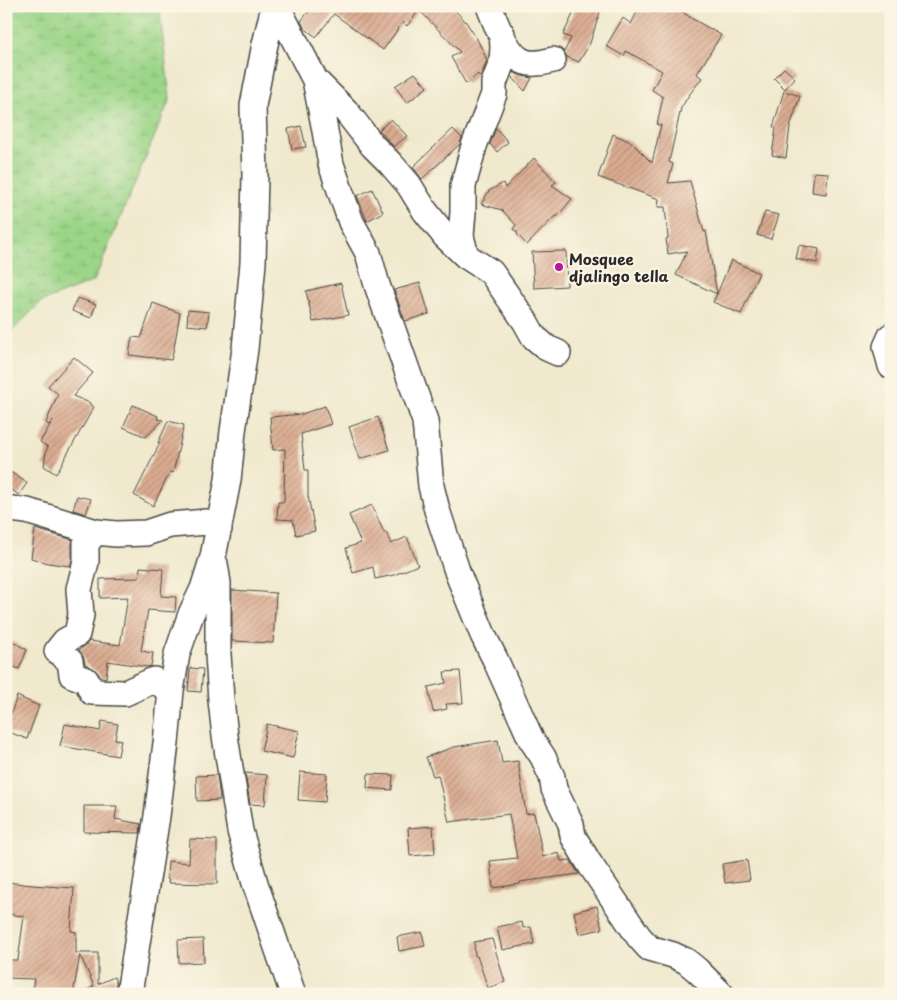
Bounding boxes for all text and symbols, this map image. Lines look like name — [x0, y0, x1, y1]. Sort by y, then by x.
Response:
place label: Mosquee djalingo tella — [569, 247, 669, 287]
marker: Mosquee djalingo tella — [553, 261, 565, 273]

